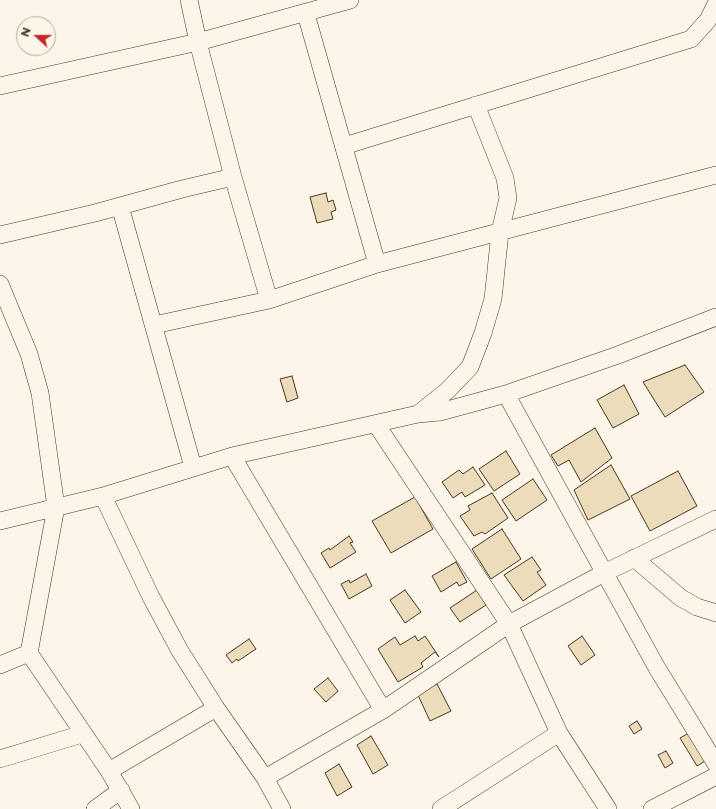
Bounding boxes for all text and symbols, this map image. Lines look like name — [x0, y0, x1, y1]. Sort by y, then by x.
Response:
north arrow — [16, 16, 56, 56]
text: N — [18, 25, 34, 39]

